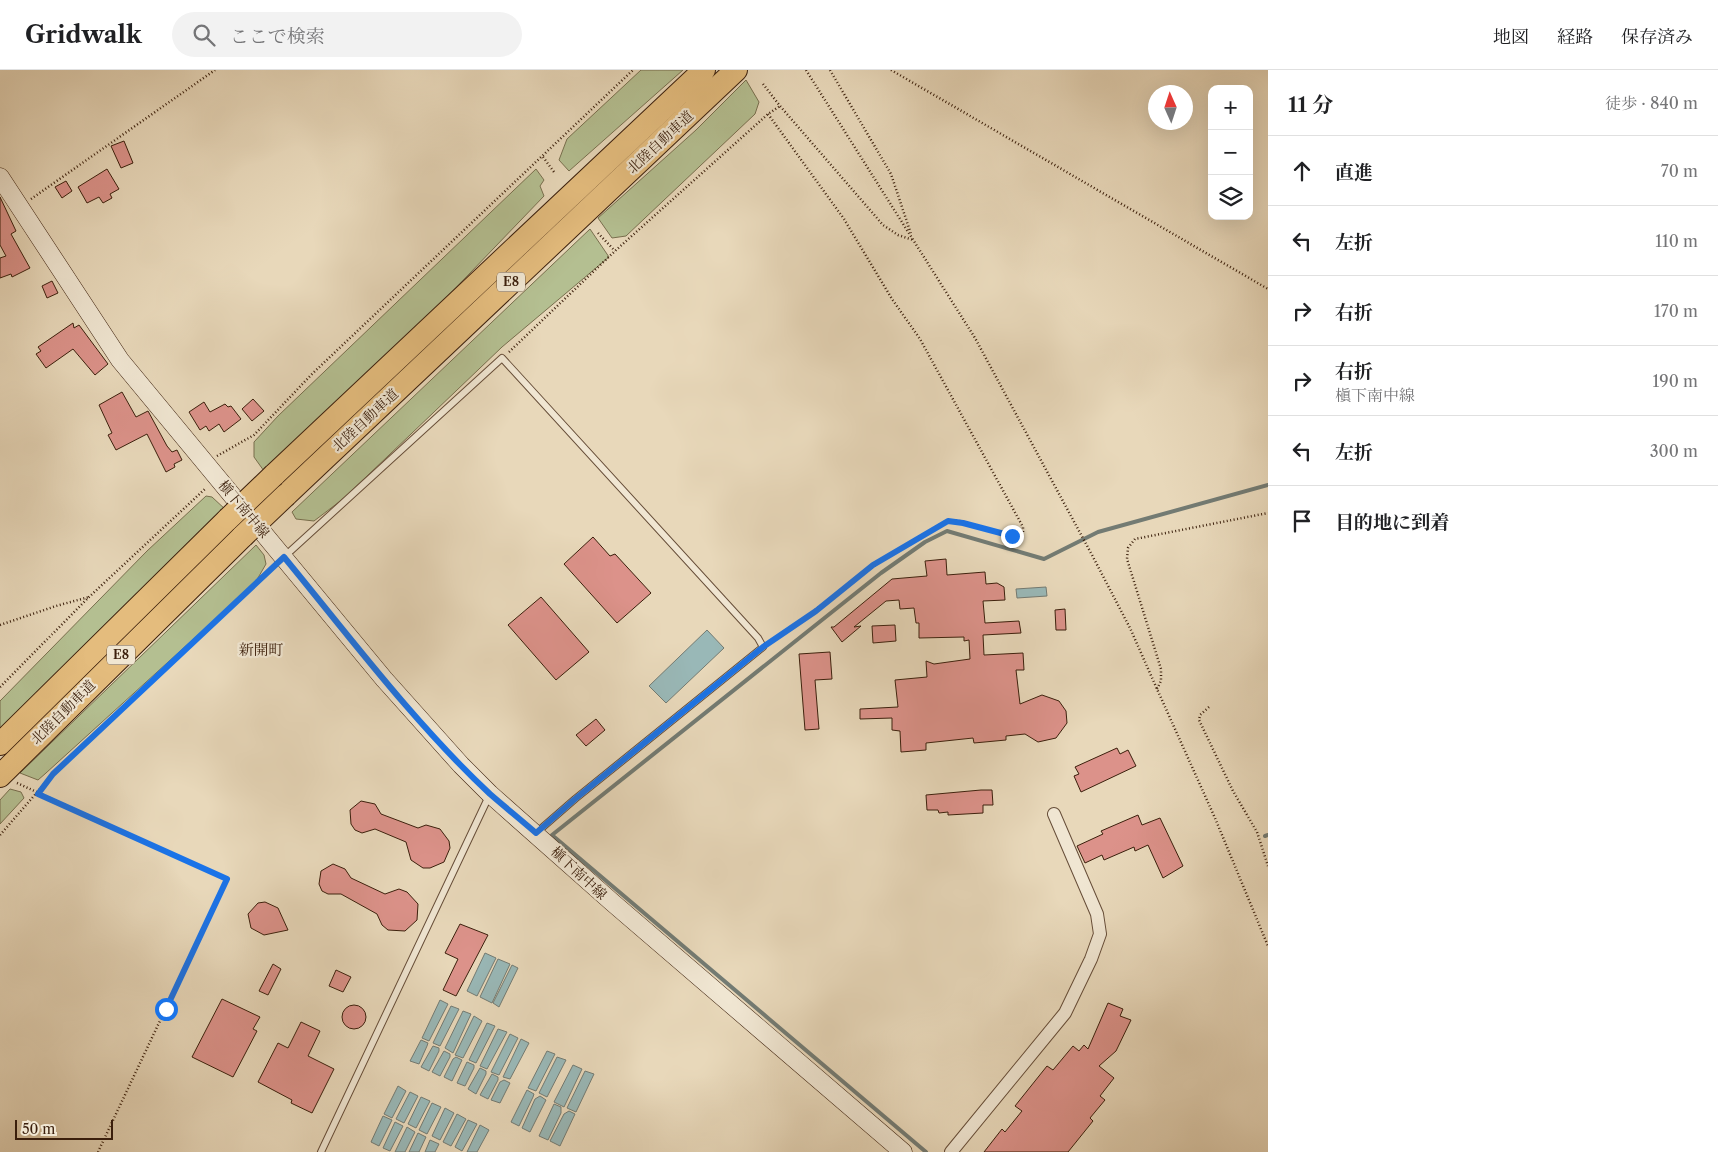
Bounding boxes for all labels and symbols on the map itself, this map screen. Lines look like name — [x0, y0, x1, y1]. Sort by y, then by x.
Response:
north arrow — [1148, 85, 1193, 130]
street label: 北陸自動車道 — [623, 107, 697, 177]
road number: E8 — [497, 272, 525, 292]
street label: 北陸自動車道 — [328, 385, 402, 455]
street label: 槇下南中線 — [215, 476, 273, 542]
route end — [1001, 525, 1024, 548]
district label: 新開町 — [238, 640, 284, 659]
road number: E8 — [107, 646, 135, 664]
street label: 北陸自動車道 — [27, 676, 99, 748]
street label: 槇下南中線 — [547, 843, 611, 903]
route start — [155, 998, 178, 1021]
scale bar — [15, 1117, 112, 1140]

